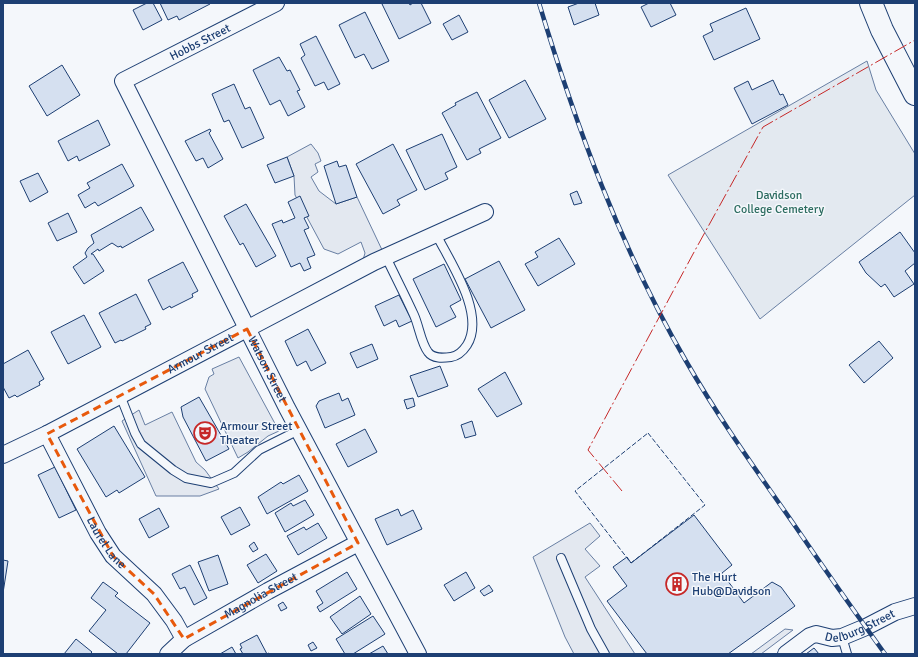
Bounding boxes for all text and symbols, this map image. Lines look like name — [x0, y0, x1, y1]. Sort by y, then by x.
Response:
street label: Hobbs Street — [167, 21, 233, 64]
park label: Davidson College Cemetery — [734, 188, 825, 217]
street label: Armour Street — [165, 330, 236, 377]
street label: Watson Street — [244, 334, 290, 405]
place label: Armour Street Theater — [220, 419, 292, 448]
theatre icon: Armour Street Theater — [192, 420, 218, 446]
street label: Laurel Lane — [83, 514, 129, 572]
street label: Magnolia Street — [222, 570, 300, 623]
place label: The Hurt Hub@Davidson — [692, 570, 771, 599]
building icon: The Hurt Hub@Davidson — [664, 571, 690, 597]
street label: Delburg Street — [823, 606, 898, 646]

